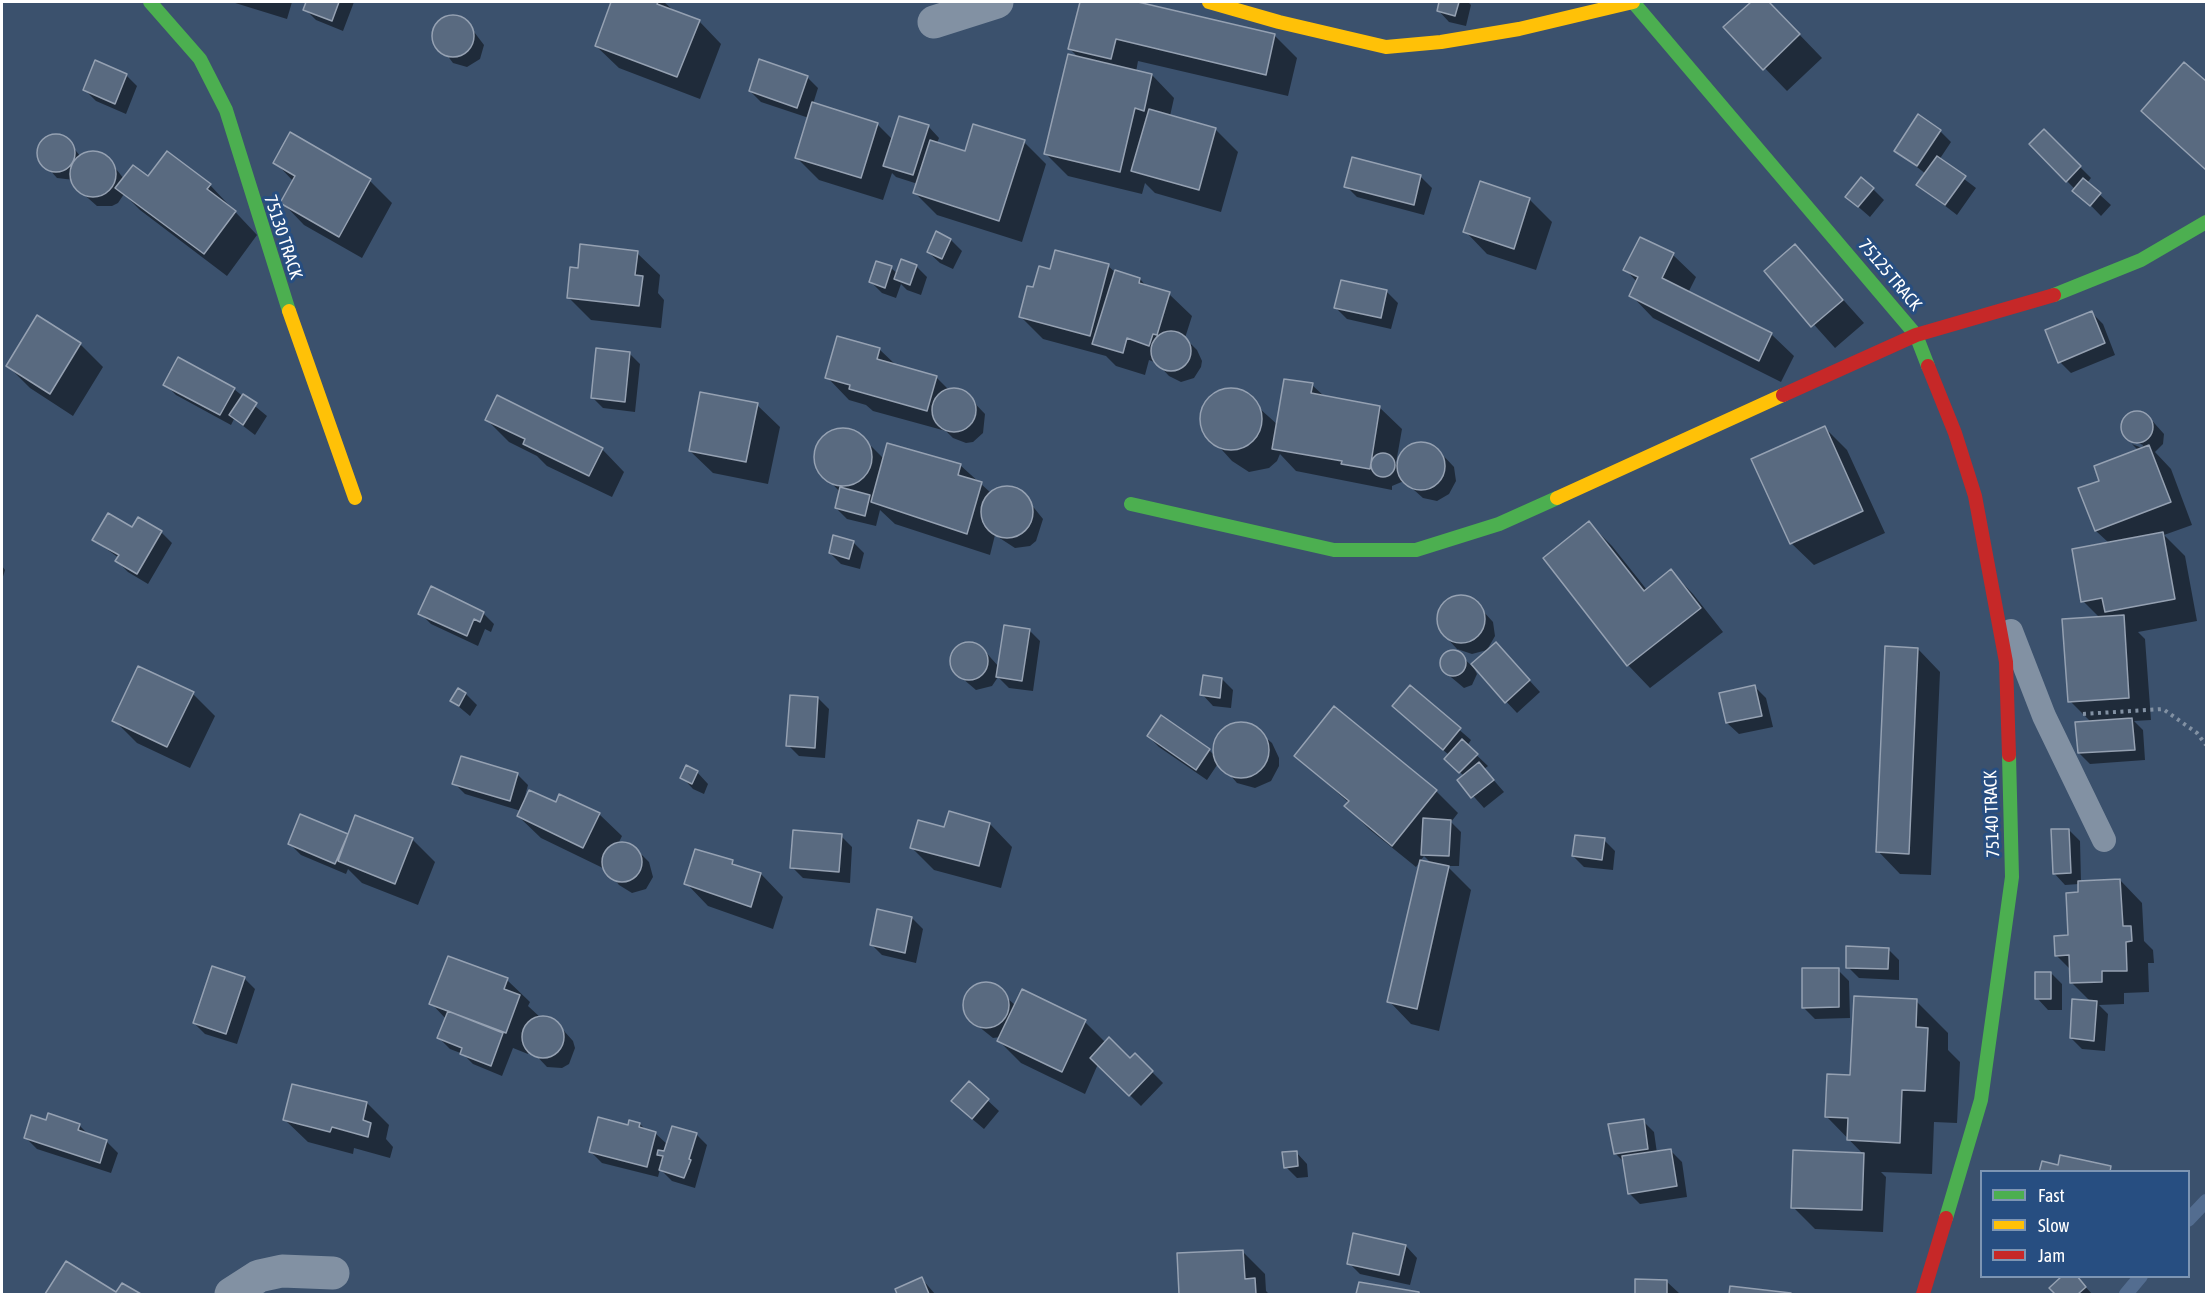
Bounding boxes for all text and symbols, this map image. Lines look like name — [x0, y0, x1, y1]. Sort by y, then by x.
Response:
street label: 75130 TRACK — [259, 192, 307, 282]
street label: 75125 TRACK — [1854, 235, 1926, 315]
street label: 75140 TRACK — [1980, 770, 2004, 858]
legend — [1980, 1170, 2190, 1278]
text: Fast — [2038, 1185, 2065, 1206]
text: Slow — [2038, 1215, 2069, 1236]
text: Jam — [2038, 1245, 2065, 1266]

